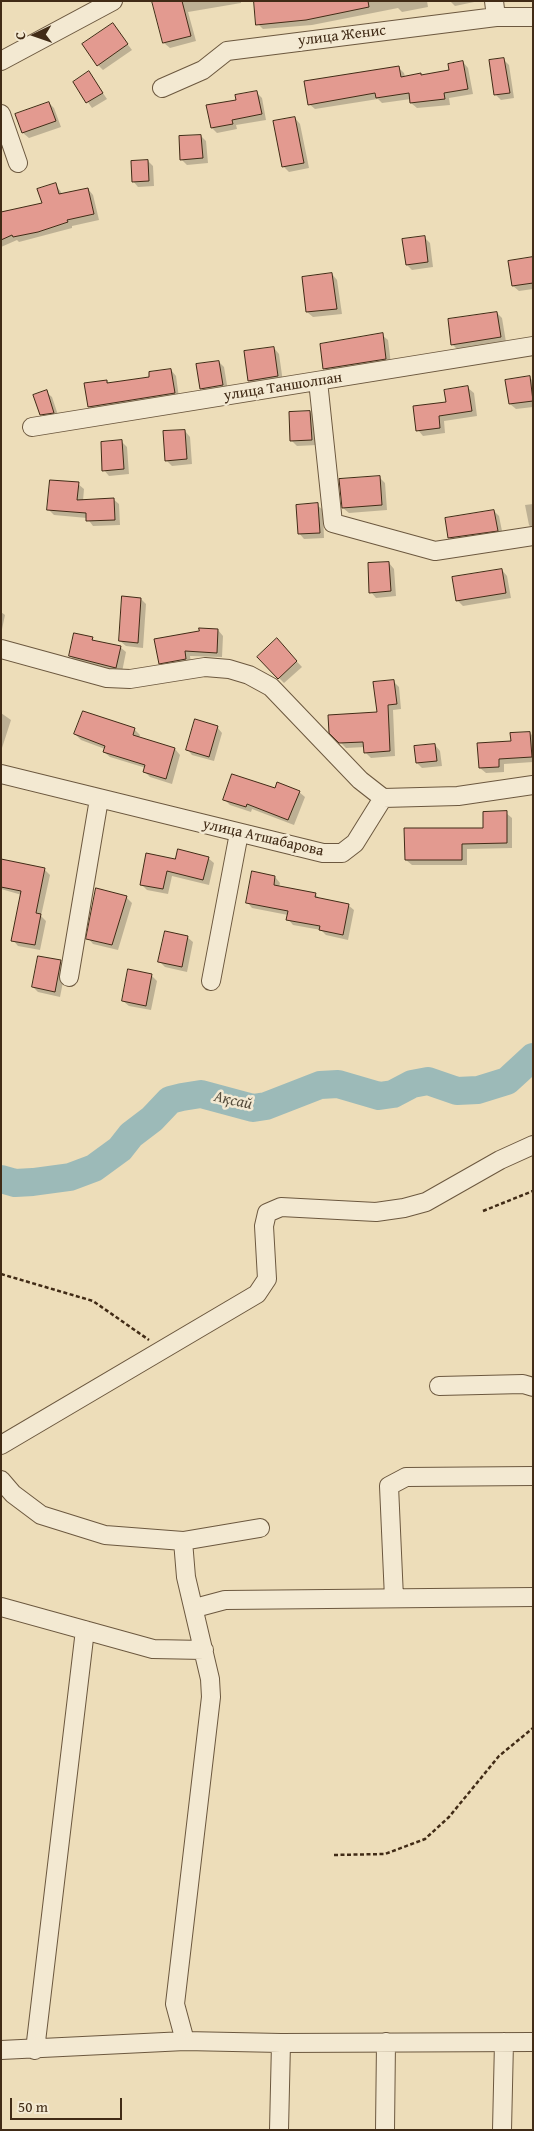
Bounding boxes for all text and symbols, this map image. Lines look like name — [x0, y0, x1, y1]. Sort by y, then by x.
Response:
north arrow — [10, 10, 60, 60]
street label: улица Женис — [297, 22, 387, 50]
text: С — [10, 31, 30, 40]
street label: улица Таншолпан — [223, 369, 343, 405]
street label: улица Атшабарова — [201, 815, 325, 861]
water label: Ақсай — [212, 1088, 254, 1114]
scale bar — [12, 2088, 125, 2120]
text: 50 m — [18, 2096, 48, 2117]

